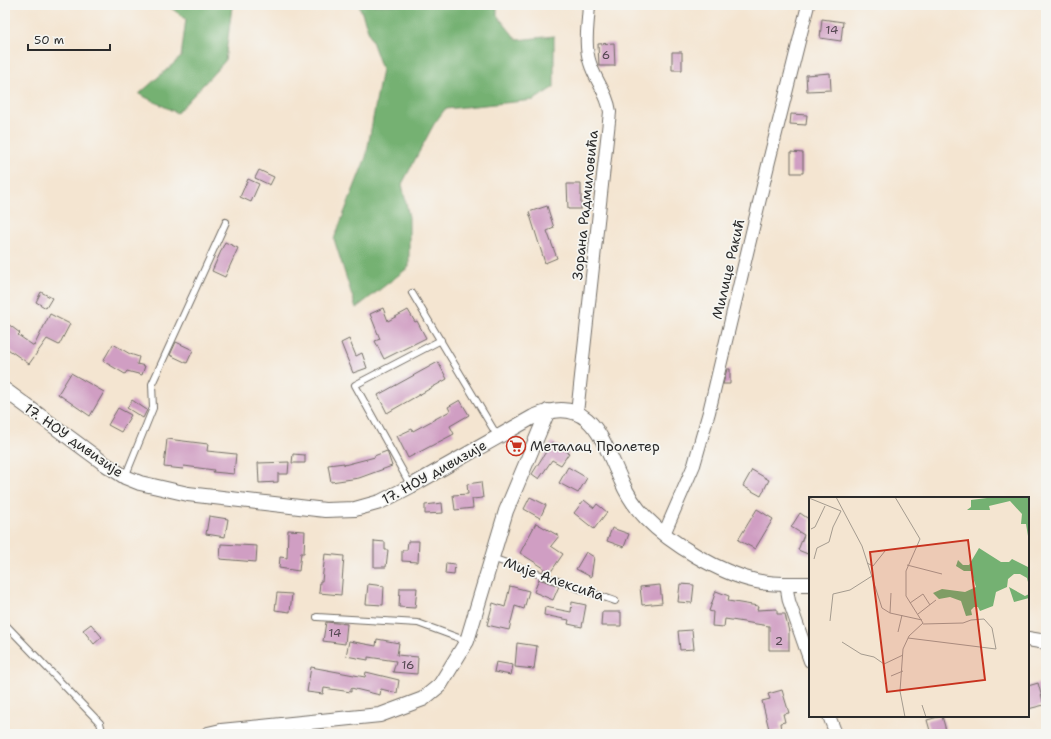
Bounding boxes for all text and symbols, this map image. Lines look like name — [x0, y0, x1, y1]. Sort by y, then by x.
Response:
house number: 14 — [826, 22, 838, 38]
scale bar — [28, 26, 110, 52]
text: 50 m — [34, 32, 64, 48]
house number: 6 — [602, 47, 610, 63]
street label: Зорана Радмиловића — [568, 129, 602, 281]
street label: Милице Ракић — [708, 217, 748, 321]
street label: 17. НОУ дивизије — [21, 399, 127, 481]
supermarket icon: Металац Пролетер — [505, 435, 527, 457]
street label: 17. НОУ дивизије — [378, 436, 490, 508]
place label: Металац Пролетер — [530, 437, 660, 455]
inset map — [809, 497, 1029, 717]
street label: Мије Алексића — [501, 553, 607, 605]
house number: 14 — [329, 625, 341, 641]
house number: 2 — [775, 633, 783, 649]
house number: 16 — [401, 657, 415, 673]

